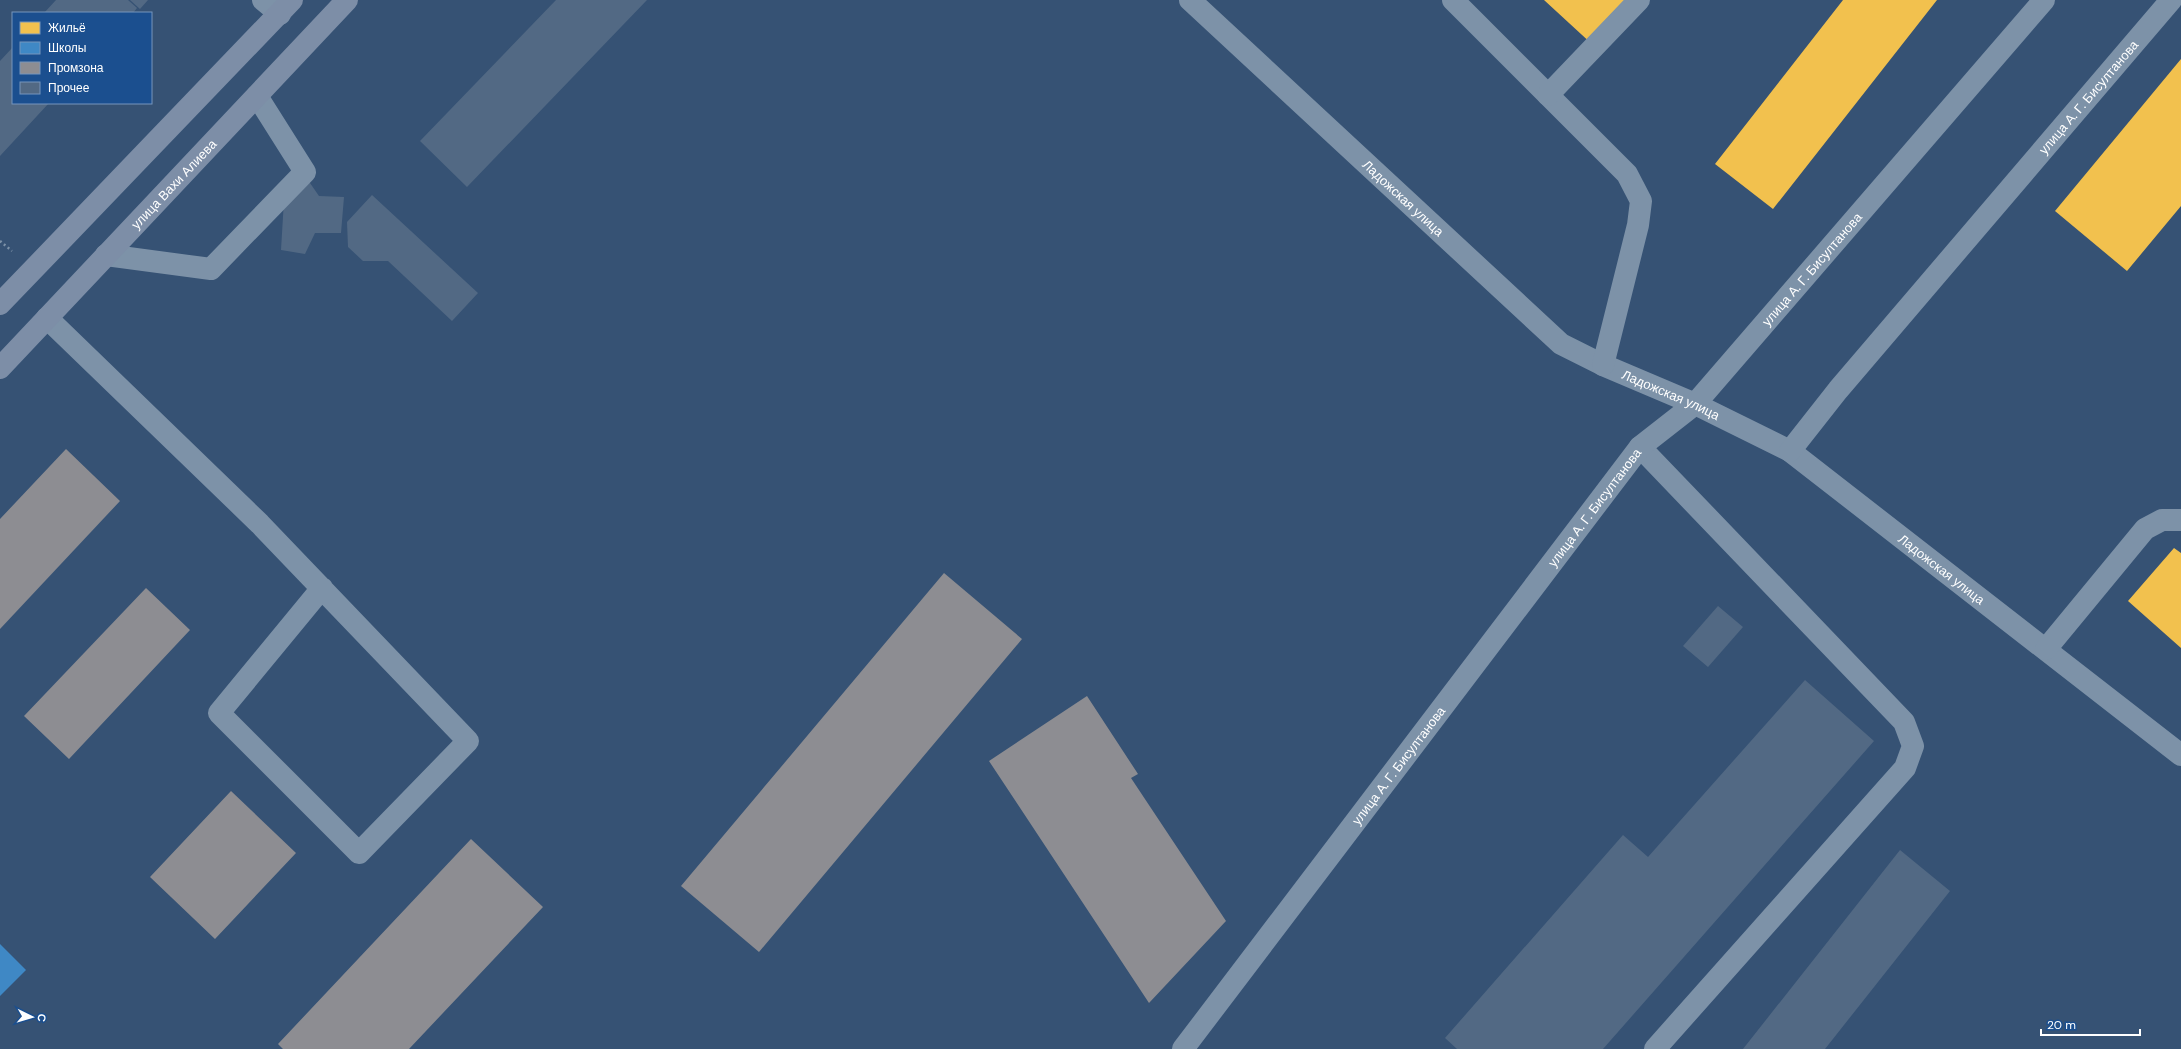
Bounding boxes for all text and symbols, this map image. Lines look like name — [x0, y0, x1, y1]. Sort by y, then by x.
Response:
legend — [12, 12, 152, 104]
text: Жильё — [48, 20, 86, 36]
street label: улица А. Г. Бисултанова — [2035, 36, 2142, 157]
text: Школы — [48, 40, 86, 56]
text: Промзона — [48, 60, 104, 76]
text: Прочее — [48, 80, 90, 96]
street label: улица Вахи Алиева — [127, 135, 220, 232]
street label: Ладожская улица — [1359, 156, 1448, 240]
street label: улица А. Г. Бисултанова — [1758, 208, 1866, 329]
street label: Ладожская улица — [1619, 366, 1723, 424]
street label: улица А. Г. Бисултанова — [1544, 444, 1645, 570]
street label: Ладожская улица — [1895, 530, 1989, 608]
street label: улица А. Г. Бисултанова — [1348, 702, 1449, 828]
north arrow — [12, 997, 52, 1037]
scale bar — [2041, 1011, 2140, 1037]
text: С — [35, 1013, 49, 1022]
text: 20 m — [2047, 1017, 2076, 1033]

